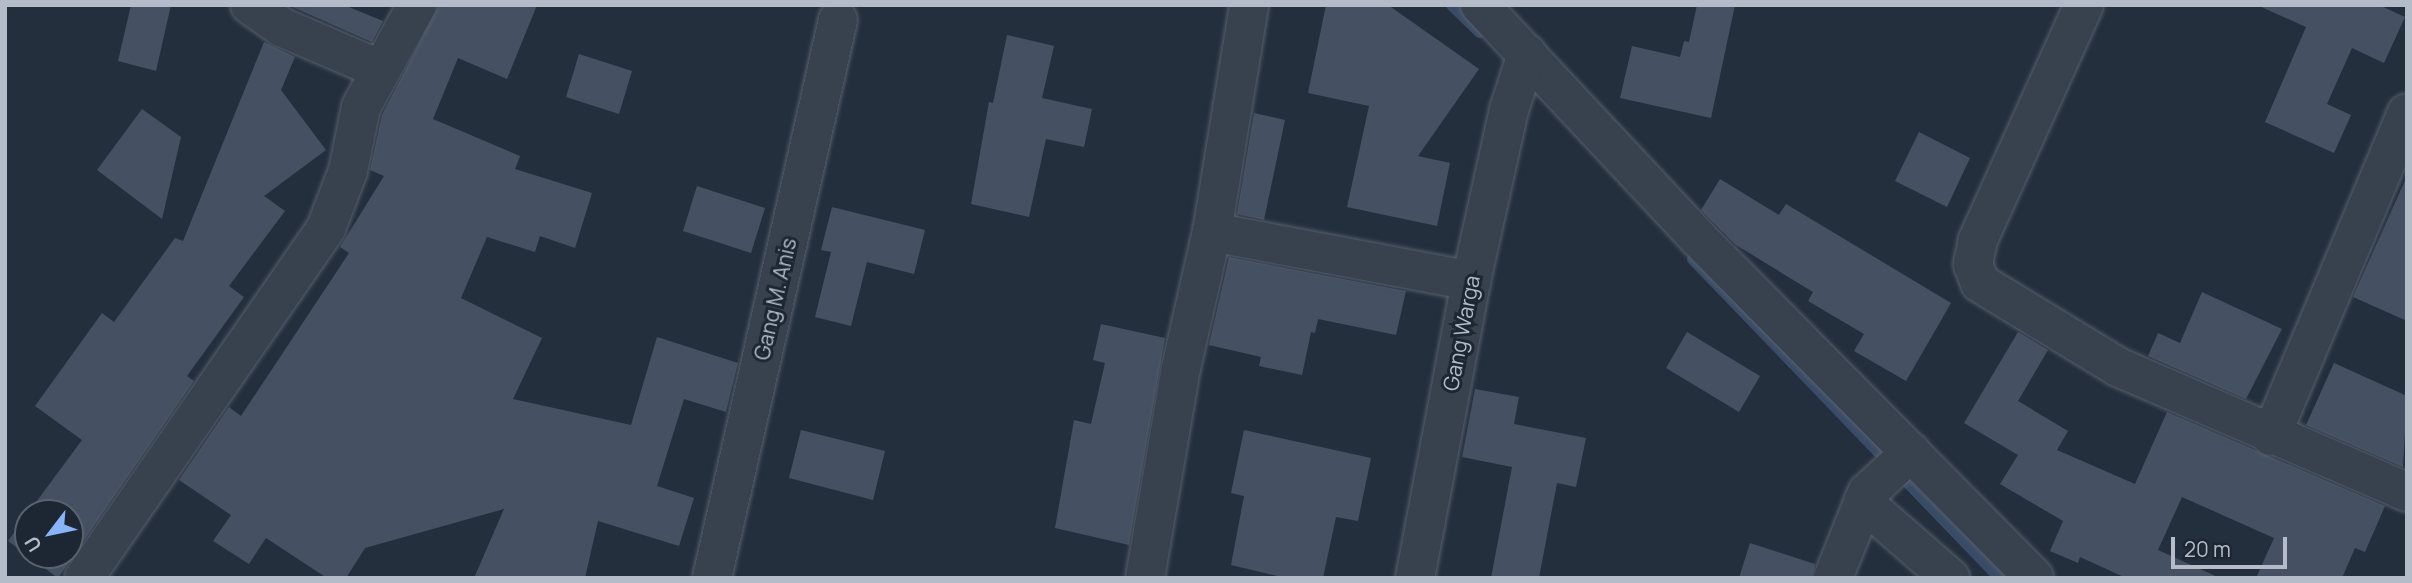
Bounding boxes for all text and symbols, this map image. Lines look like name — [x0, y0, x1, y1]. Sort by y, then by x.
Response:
street label: Gang M. Anis — [749, 236, 801, 362]
street label: Gang Warga — [1437, 273, 1485, 393]
north arrow — [14, 499, 84, 569]
scale bar — [2174, 524, 2290, 568]
text: U — [18, 531, 48, 557]
text: 20 m — [2184, 535, 2231, 563]

